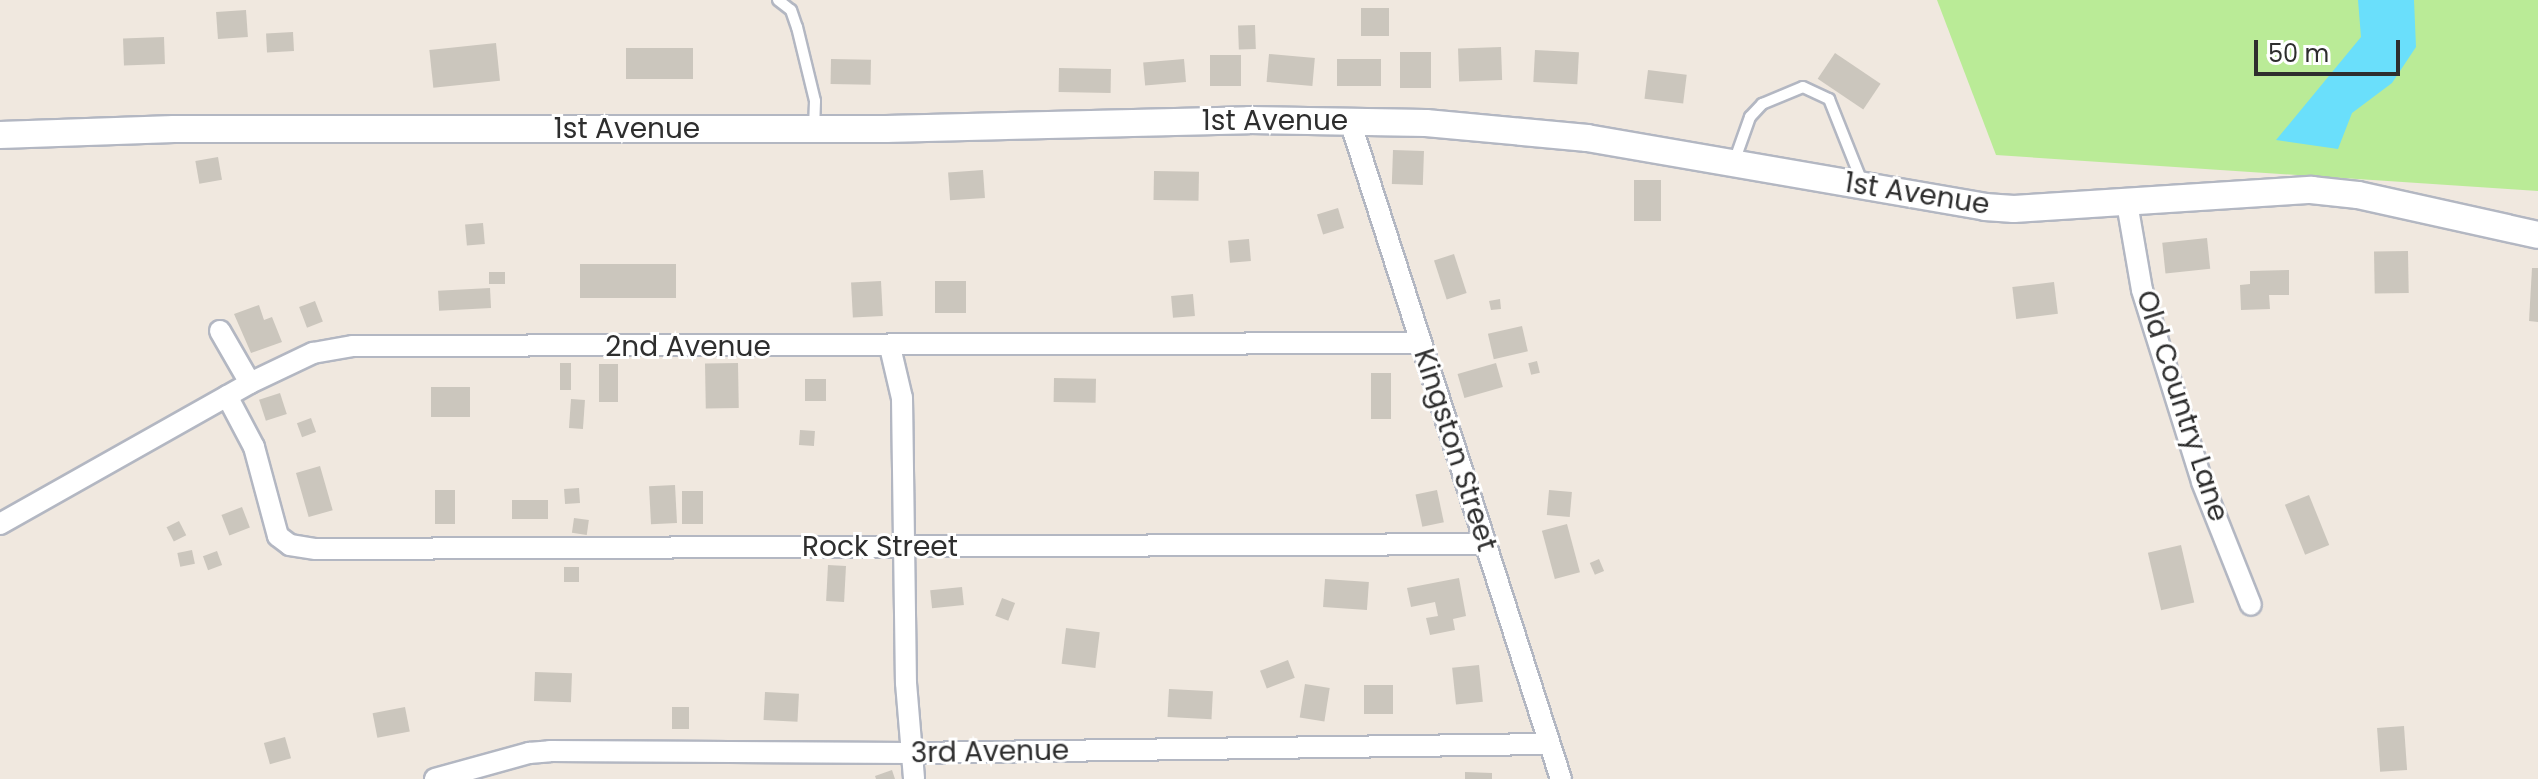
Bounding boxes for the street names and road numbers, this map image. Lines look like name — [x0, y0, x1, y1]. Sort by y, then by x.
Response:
street label: 1st Avenue — [1202, 104, 1348, 138]
street label: 1st Avenue — [554, 112, 700, 146]
street label: 1st Avenue — [1842, 166, 1992, 222]
street label: Old Country Lane — [2129, 286, 2235, 526]
street label: 2nd Avenue — [605, 330, 771, 364]
street label: Kingston Street — [1406, 345, 1504, 555]
street label: Rock Street — [802, 530, 958, 564]
street label: 3rd Avenue — [910, 734, 1070, 770]

